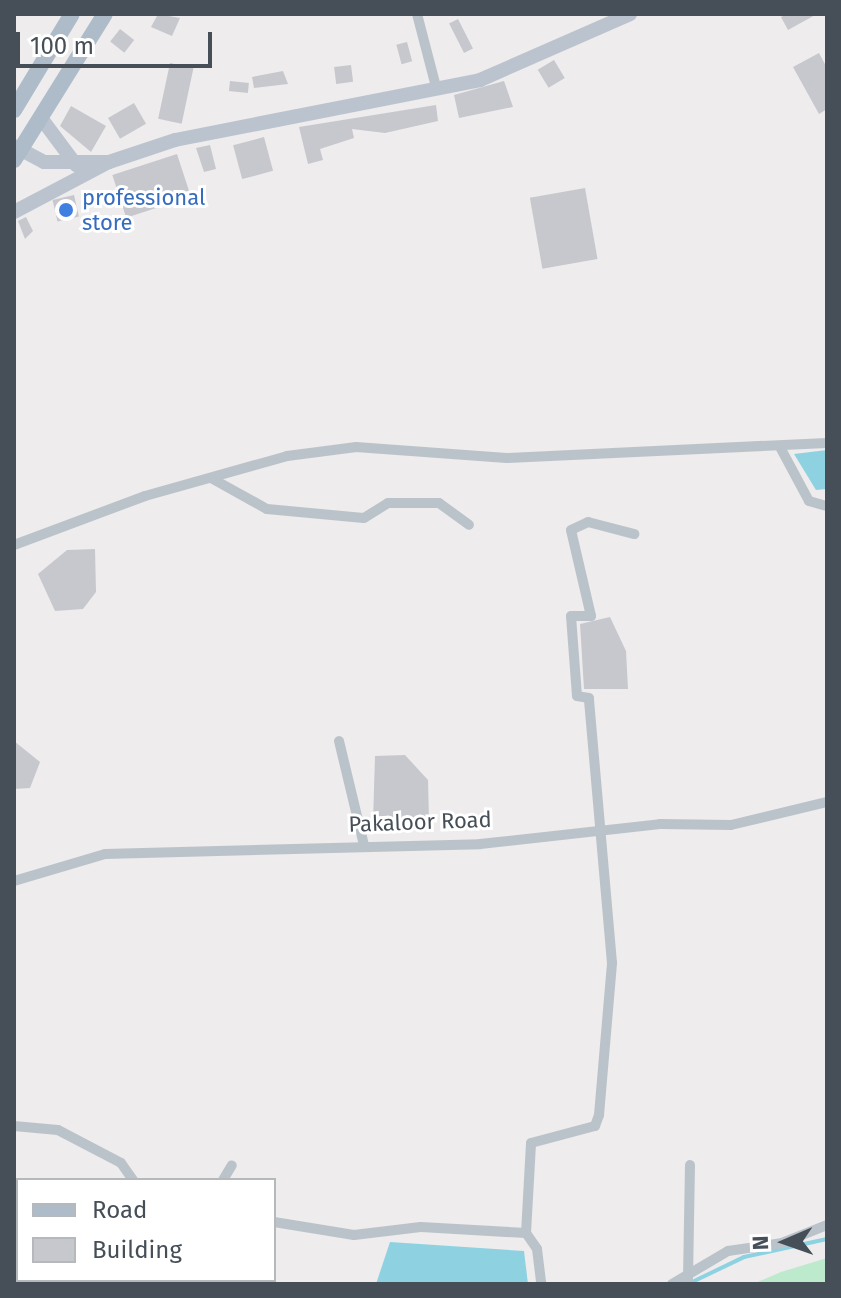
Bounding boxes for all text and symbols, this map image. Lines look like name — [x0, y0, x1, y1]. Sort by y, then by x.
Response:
scale bar — [20, 16, 216, 66]
text: 100 m — [30, 32, 94, 60]
place label: professional store — [82, 184, 205, 236]
marker: professional store — [57, 201, 75, 219]
street label: Pakaloor Road — [348, 806, 492, 838]
legend — [16, 1178, 276, 1282]
text: Road — [92, 1196, 147, 1224]
north arrow — [745, 1202, 825, 1282]
text: N — [747, 1235, 774, 1251]
text: Building — [92, 1236, 182, 1264]

